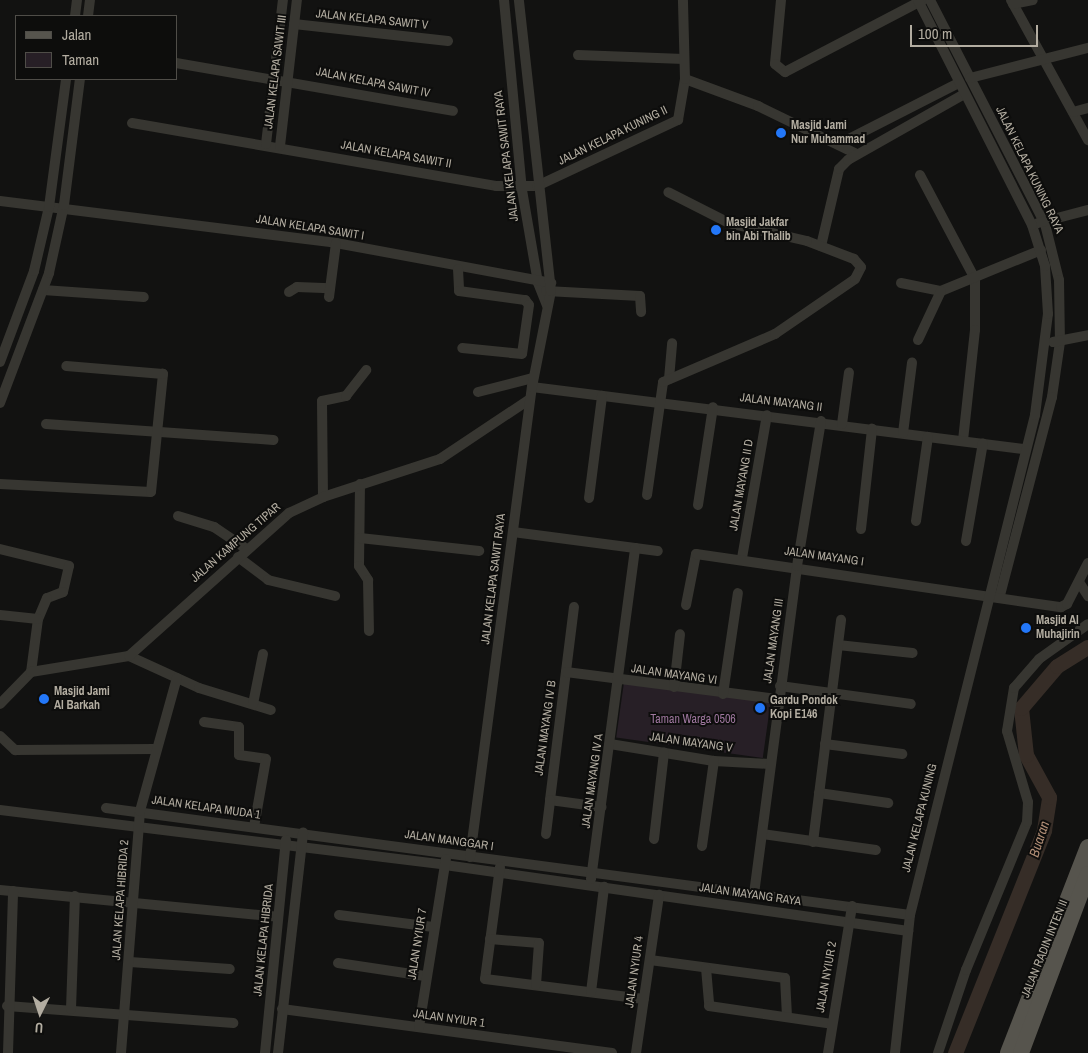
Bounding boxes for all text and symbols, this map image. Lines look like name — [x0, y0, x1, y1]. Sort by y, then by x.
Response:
street label: JALAN KELAPA SAWIT V — [315, 7, 429, 33]
street label: JALAN KELAPA SAWIT III — [262, 14, 290, 130]
legend — [15, 15, 178, 80]
scale bar — [913, 15, 1040, 47]
text: 100 m — [918, 23, 952, 44]
text: Jalan — [62, 24, 91, 45]
text: Taman — [62, 49, 99, 70]
street label: JALAN KELAPA SAWIT IV — [314, 65, 432, 101]
street label: JALAN KELAPA SAWIT RAYA — [492, 89, 522, 223]
street label: JALAN KELAPA KUNING II — [556, 103, 670, 169]
street label: JALAN KELAPA KUNING RAYA — [992, 104, 1066, 236]
place label: Masjid Jami Nur Muhammad — [791, 119, 865, 147]
marker: Masjid Jami Nur Muhammad — [775, 127, 787, 139]
street label: JALAN KELAPA SAWIT II — [339, 138, 453, 172]
street label: JALAN KELAPA SAWIT I — [255, 212, 365, 244]
place label: Masjid Jakfar bin Abi Thalib — [726, 216, 791, 244]
marker: Masjid Jakfar bin Abi Thalib — [710, 224, 722, 236]
street label: JALAN MAYANG II — [739, 391, 823, 415]
street label: JALAN MAYANG II D — [727, 438, 757, 532]
street label: JALAN KAMPUNG TIPAR — [188, 500, 284, 586]
street label: JALAN KELAPA SAWIT RAYA — [479, 512, 509, 646]
street label: JALAN MAYANG I — [783, 544, 865, 570]
street label: JALAN MAYANG III — [761, 598, 787, 684]
place label: Masjid Al Muhajirin — [1036, 614, 1080, 642]
marker: Masjid Al Muhajirin — [1020, 622, 1032, 634]
street label: JALAN MAYANG VI — [630, 662, 718, 688]
street label: JALAN MAYANG IV B — [532, 680, 560, 776]
place label: Masjid Jami Al Barkah — [54, 685, 110, 713]
marker: Masjid Jami Al Barkah — [38, 693, 50, 705]
place label: Gardu Pondok Kopi E146 — [770, 694, 838, 722]
marker: Gardu Pondok Kopi E146 — [754, 702, 766, 714]
park label: Taman Warga 0506 — [650, 713, 736, 727]
street label: JALAN MAYANG V — [648, 730, 734, 756]
street label: JALAN MAYANG IV A — [579, 733, 607, 829]
street label: JALAN KELAPA KUNING — [899, 762, 941, 874]
street label: JALAN KELAPA MUDA 1 — [150, 793, 262, 823]
water label: Buaran — [1025, 819, 1053, 859]
street label: JALAN MANGGAR I — [404, 828, 494, 854]
street label: JALAN KELAPA HIBRIDA 2 — [110, 839, 132, 961]
street label: JALAN MAYANG RAYA — [698, 881, 802, 909]
street label: JALAN KELAPA HIBRIDA — [251, 883, 277, 997]
street label: JALAN RADIN INTEN II — [1019, 898, 1071, 1000]
street label: JALAN NYIUR 7 — [405, 907, 431, 981]
street label: JALAN NYIUR 4 — [623, 935, 647, 1009]
street label: JALAN NYIUR 2 — [814, 940, 840, 1014]
north arrow — [15, 988, 65, 1038]
street label: JALAN NYIUR 1 — [412, 1007, 486, 1031]
text: U — [34, 1019, 44, 1037]

